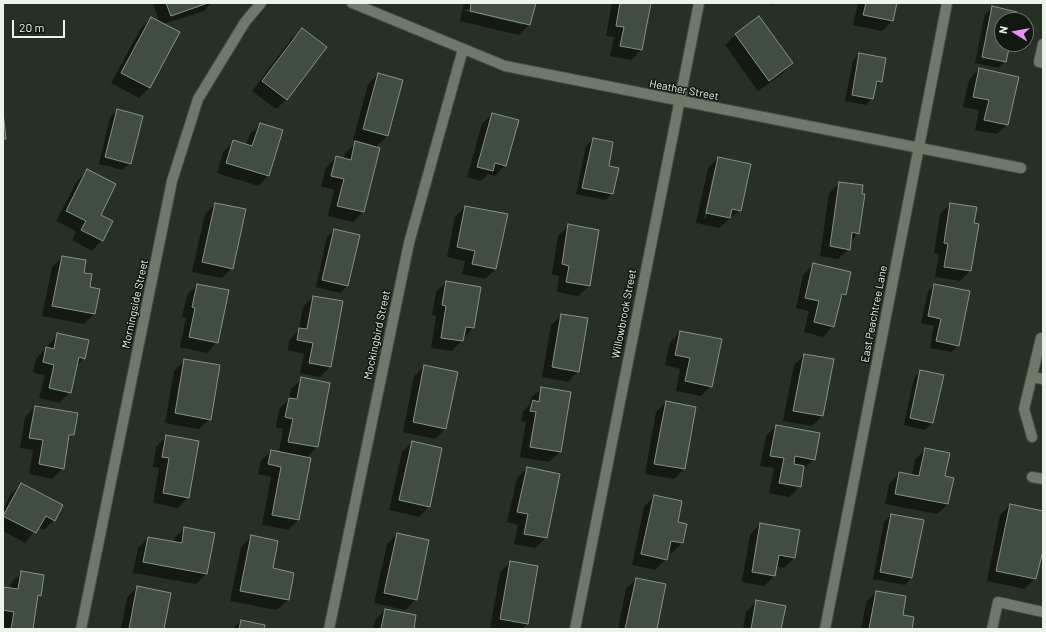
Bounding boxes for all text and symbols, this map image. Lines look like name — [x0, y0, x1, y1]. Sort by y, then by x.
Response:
scale bar — [14, 12, 67, 38]
north arrow — [994, 12, 1034, 52]
text: 20 m — [19, 20, 45, 34]
text: N — [996, 25, 1010, 35]
street label: Heather Street — [648, 77, 720, 103]
street label: Morningside Street — [119, 258, 151, 350]
street label: East Peachtree Lane — [858, 264, 890, 364]
street label: Willowbrook Street — [609, 268, 639, 360]
street label: Mockingbird Street — [361, 289, 393, 381]

